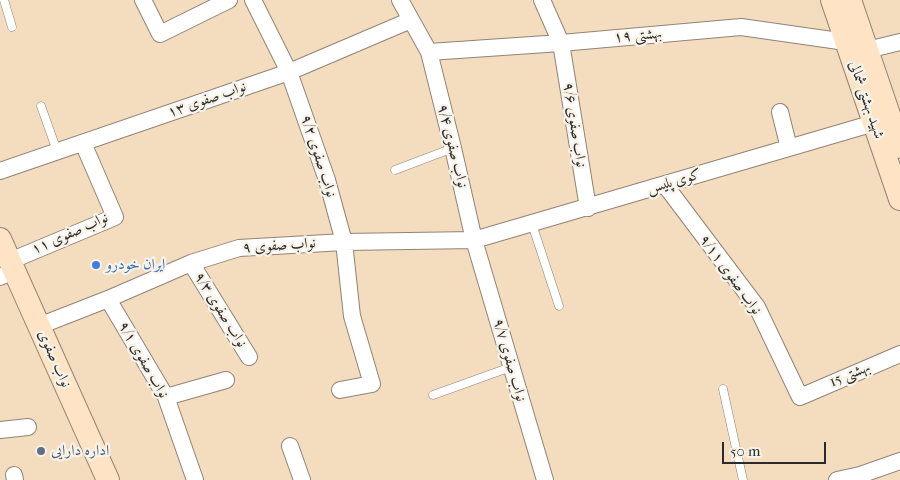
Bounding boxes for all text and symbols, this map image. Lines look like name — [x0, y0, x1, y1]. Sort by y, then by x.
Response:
street label: بهشتی ۱۹ — [613, 25, 663, 47]
street label: شهید بهشتی شمالی — [844, 59, 888, 141]
street label: نواب صفوی ۱۳ — [165, 78, 249, 122]
street label: نواب صفوی ۹/۶ — [558, 81, 590, 169]
street label: نواب صفوی ۹/۴ — [433, 102, 471, 190]
street label: نواب صفوی ۹/۲ — [296, 113, 340, 199]
street label: کوی پلیس — [645, 166, 703, 198]
street label: نواب صفوی ۱۱ — [29, 209, 111, 259]
street label: نواب صفوی ۹/۱۱ — [695, 232, 765, 318]
street label: نواب صفوی ۹ — [242, 234, 316, 258]
place label: ایران خودرو — [106, 256, 165, 274]
marker: ایران خودرو — [90, 259, 102, 271]
street label: نواب صفوی ۹/۳ — [190, 269, 250, 351]
street label: نواب صفوی ۹/۷ — [489, 316, 529, 404]
street label: نواب صفوی ۹/۱ — [114, 318, 172, 402]
street label: نواب صفوی — [33, 327, 75, 391]
street label: بهشتی 15 — [827, 358, 873, 392]
scale bar — [725, 432, 829, 464]
place label: اداره دارایی — [51, 442, 109, 460]
text: 50 m — [730, 442, 760, 460]
marker: اداره دارایی — [35, 445, 47, 457]

